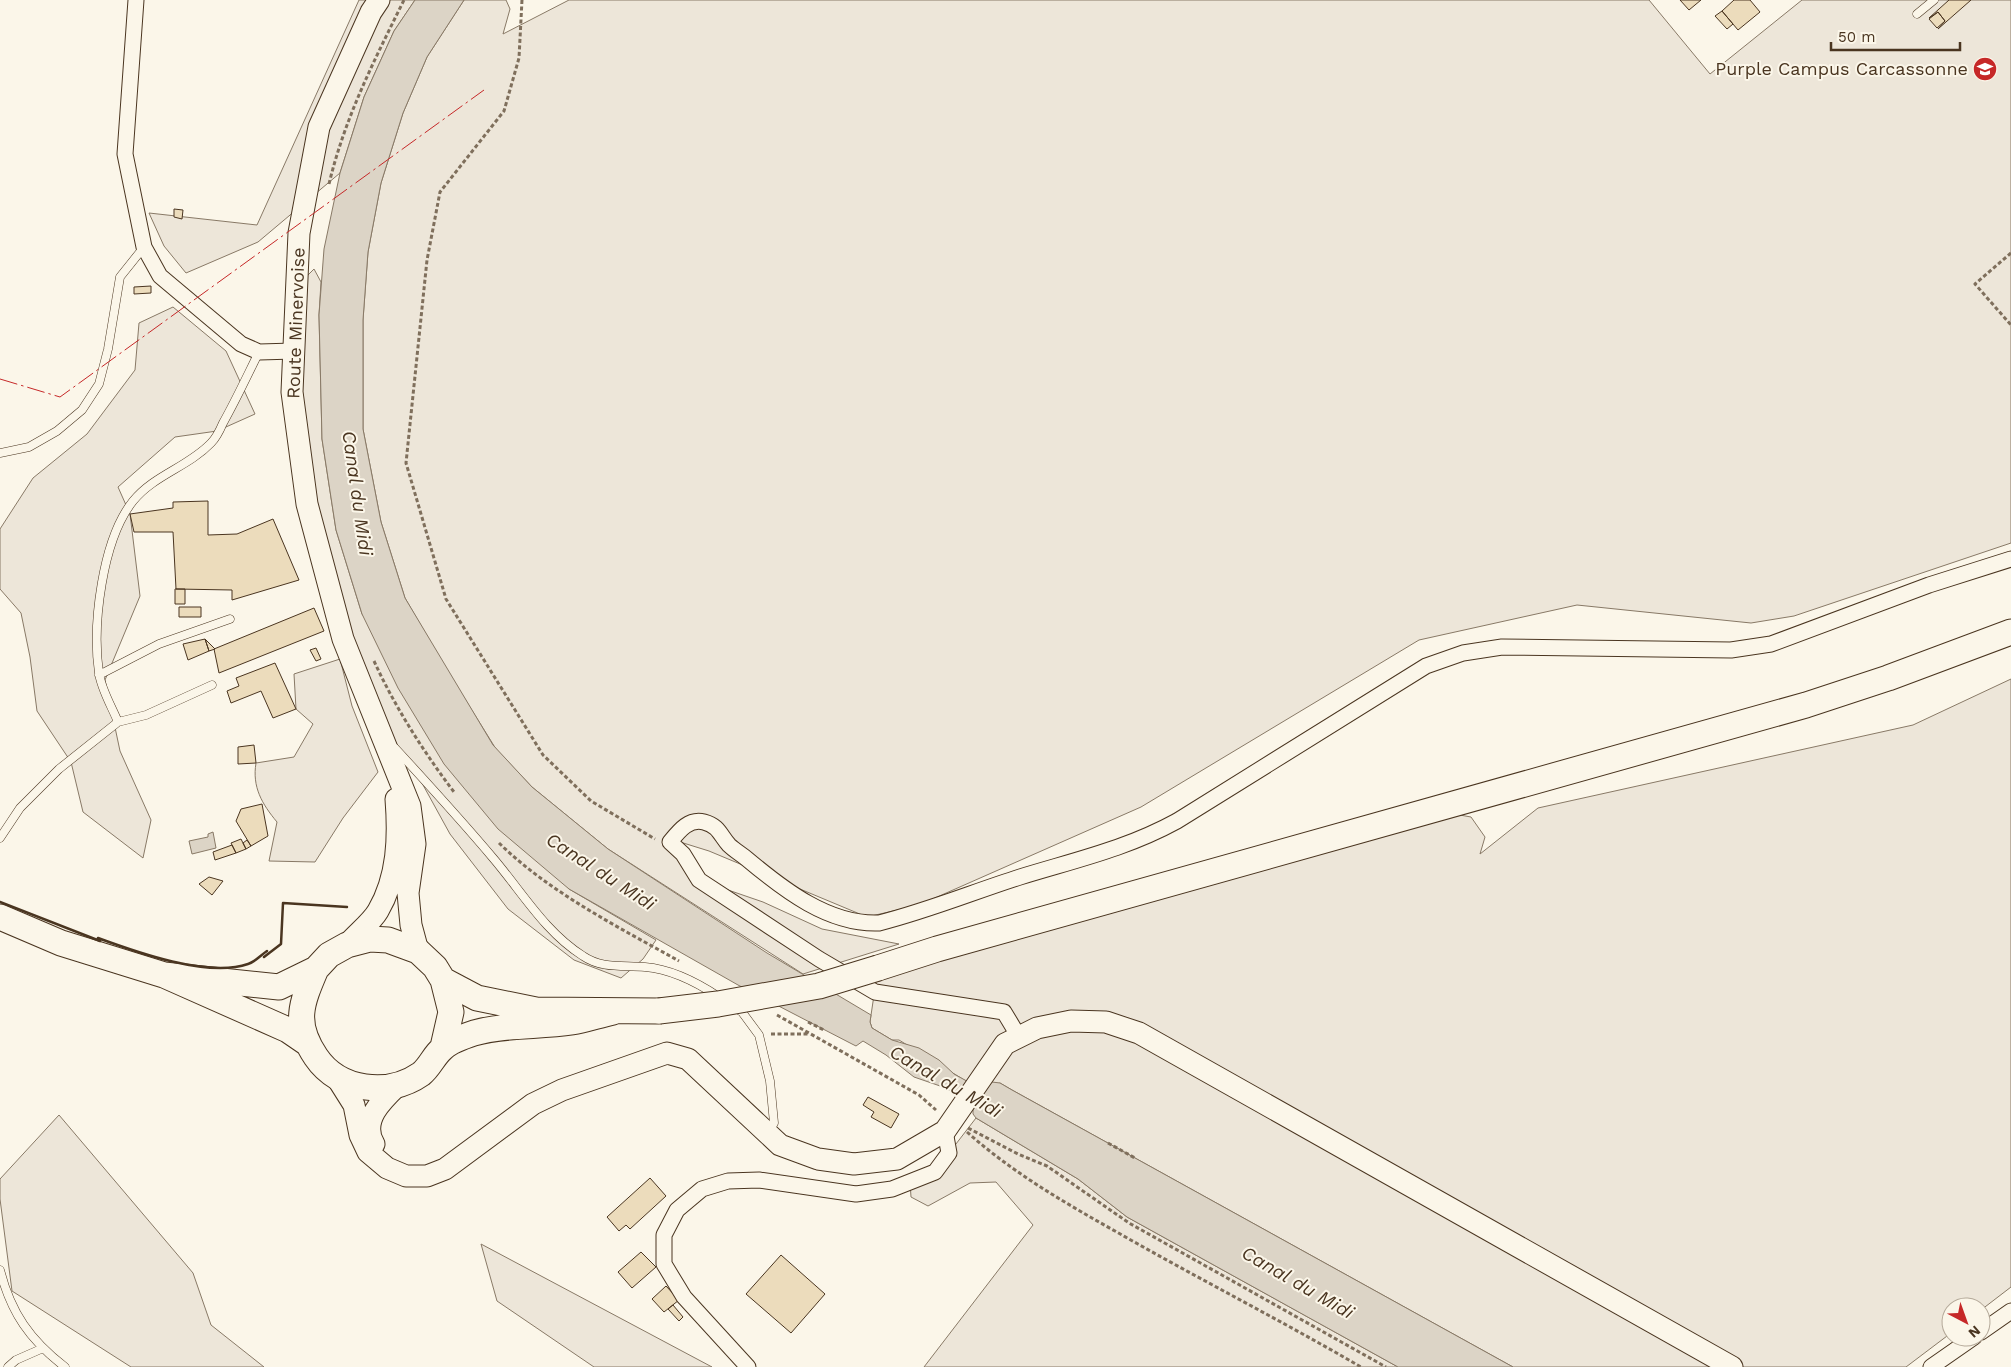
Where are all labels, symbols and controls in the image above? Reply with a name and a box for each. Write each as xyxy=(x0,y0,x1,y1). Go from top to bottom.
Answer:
scale bar xyxy=(1831,20,1960,52)
text: 50 m xyxy=(1838,28,1875,46)
school or university icon: Purple Campus Carcassonne xyxy=(1972,56,1998,82)
place label: Purple Campus Carcassonne xyxy=(1715,58,1968,79)
street label: Route Minervoise xyxy=(282,247,309,399)
water label: Canal du Midi xyxy=(337,429,378,558)
water label: Canal du Midi xyxy=(542,828,661,916)
water label: Canal du Midi xyxy=(886,1040,1007,1123)
water label: Canal du Midi xyxy=(1238,1241,1359,1324)
north arrow xyxy=(1941,1297,1991,1347)
text: N xyxy=(1965,1322,1984,1341)

